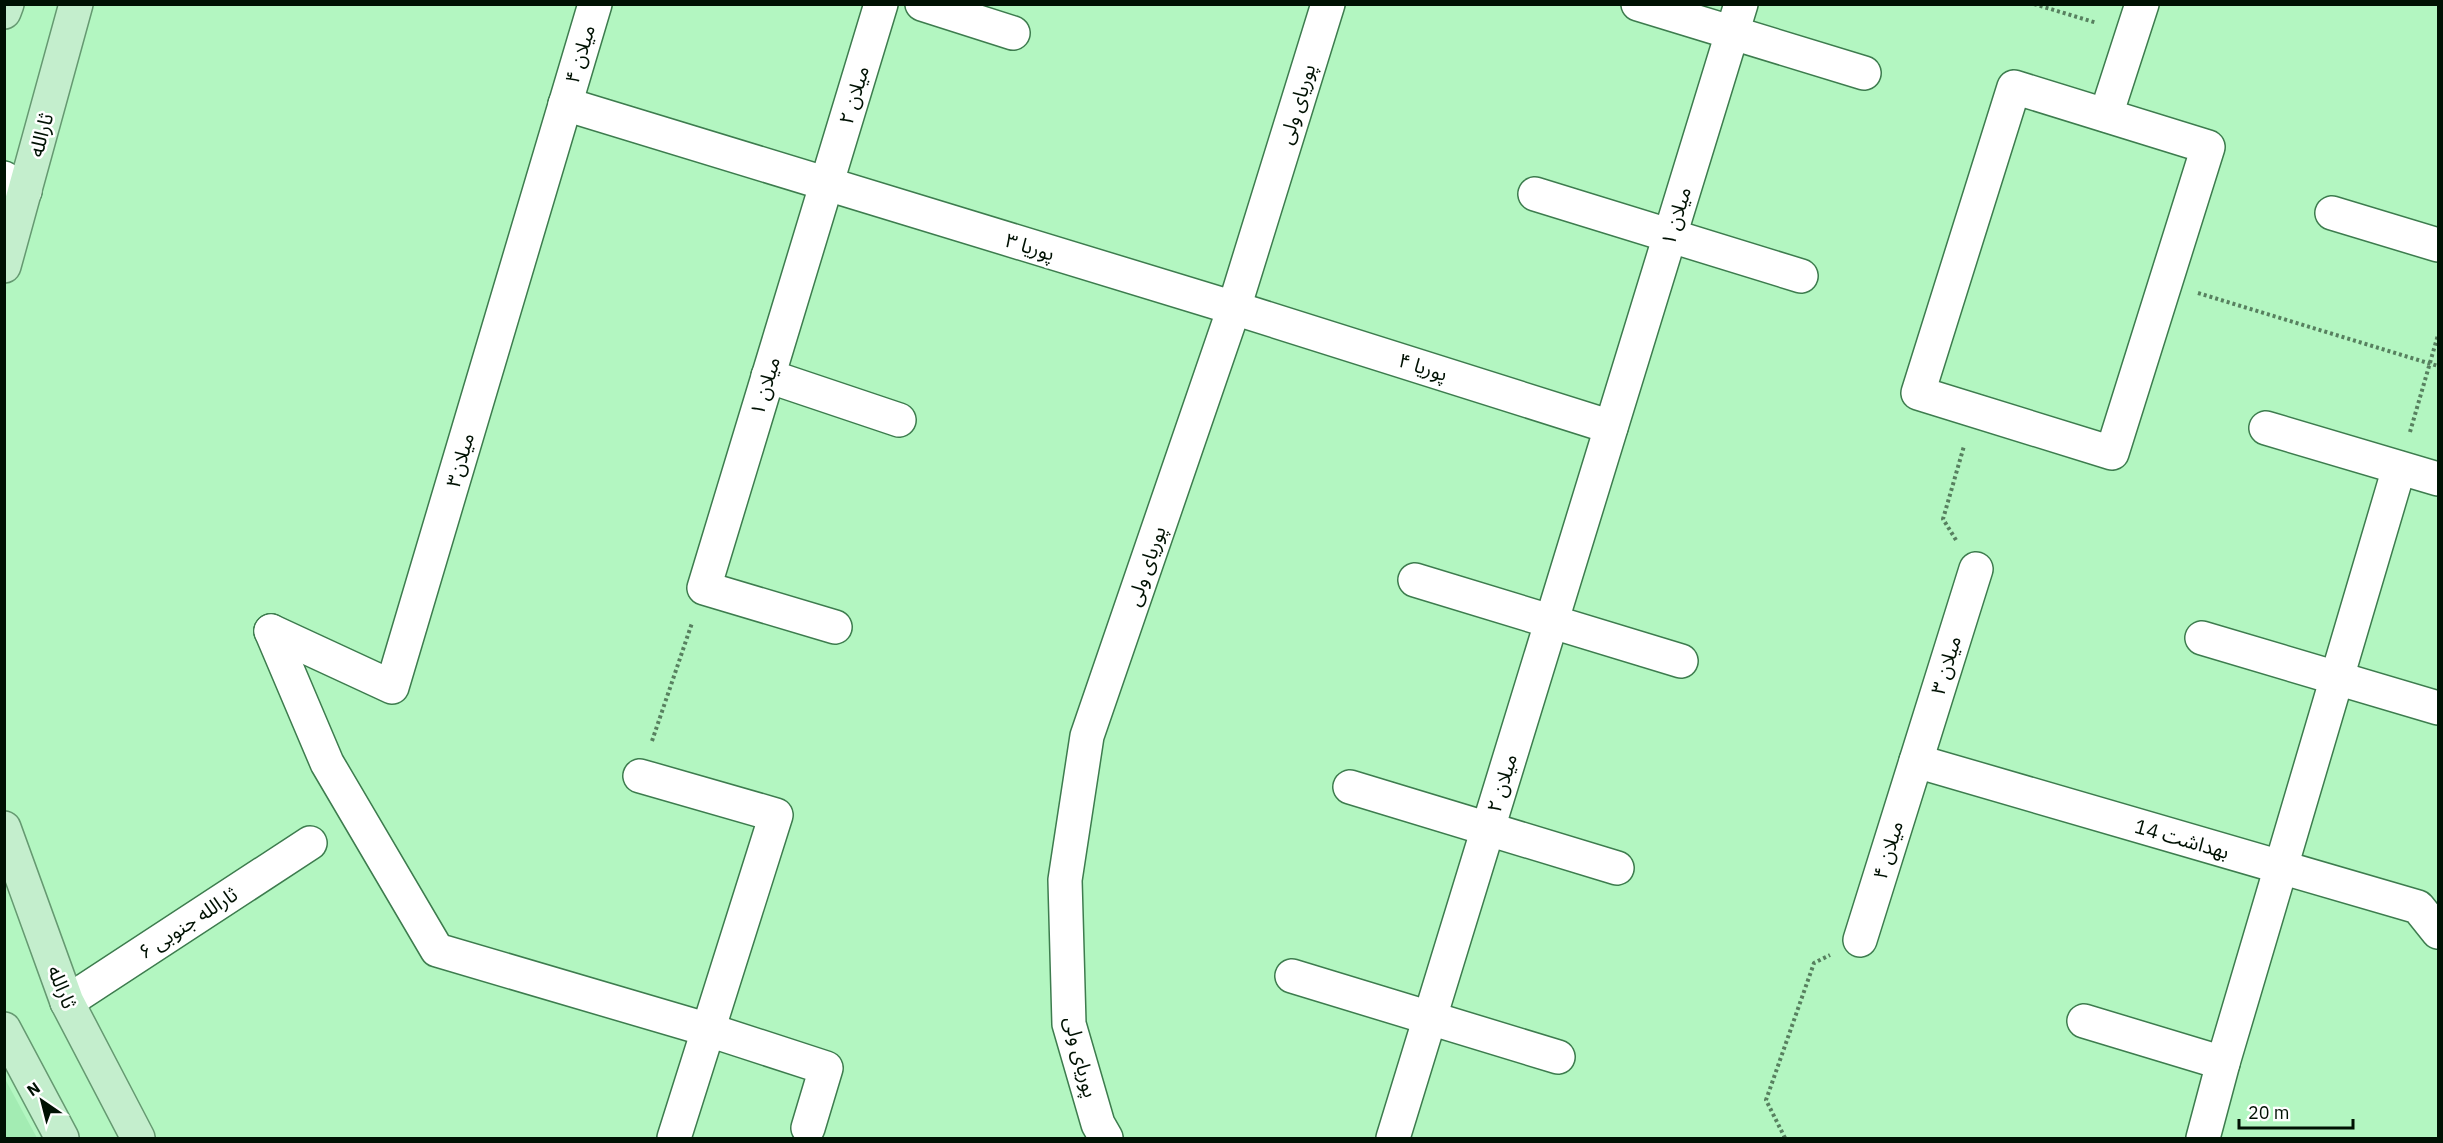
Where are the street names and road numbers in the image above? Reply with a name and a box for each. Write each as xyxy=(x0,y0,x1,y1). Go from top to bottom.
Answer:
street label: میلان ۴ xyxy=(558,21,601,86)
street label: پوریای ولی xyxy=(1272,60,1322,147)
street label: میلان ۲ xyxy=(832,62,875,127)
street label: ثارالله xyxy=(22,110,59,160)
street label: میلان ۱ xyxy=(1654,183,1697,248)
street label: پوریا ۳ xyxy=(1002,226,1058,267)
street label: پوریا ۴ xyxy=(1395,346,1451,387)
street label: میلان ۱ xyxy=(743,353,786,418)
street label: میلان۳ xyxy=(439,430,480,490)
street label: پوریای ولی xyxy=(1119,522,1172,609)
street label: میلان ۳ xyxy=(1924,632,1967,697)
street label: میلان ۲ xyxy=(1480,750,1523,815)
street label: بهداشت 14 xyxy=(2132,812,2233,865)
street label: میلان ۴ xyxy=(1866,817,1909,882)
street label: ثارالله جنوبی ۶ xyxy=(133,880,243,965)
street label: ثارالله xyxy=(42,961,83,1013)
street label: پوریای ولی xyxy=(1058,1013,1105,1100)

